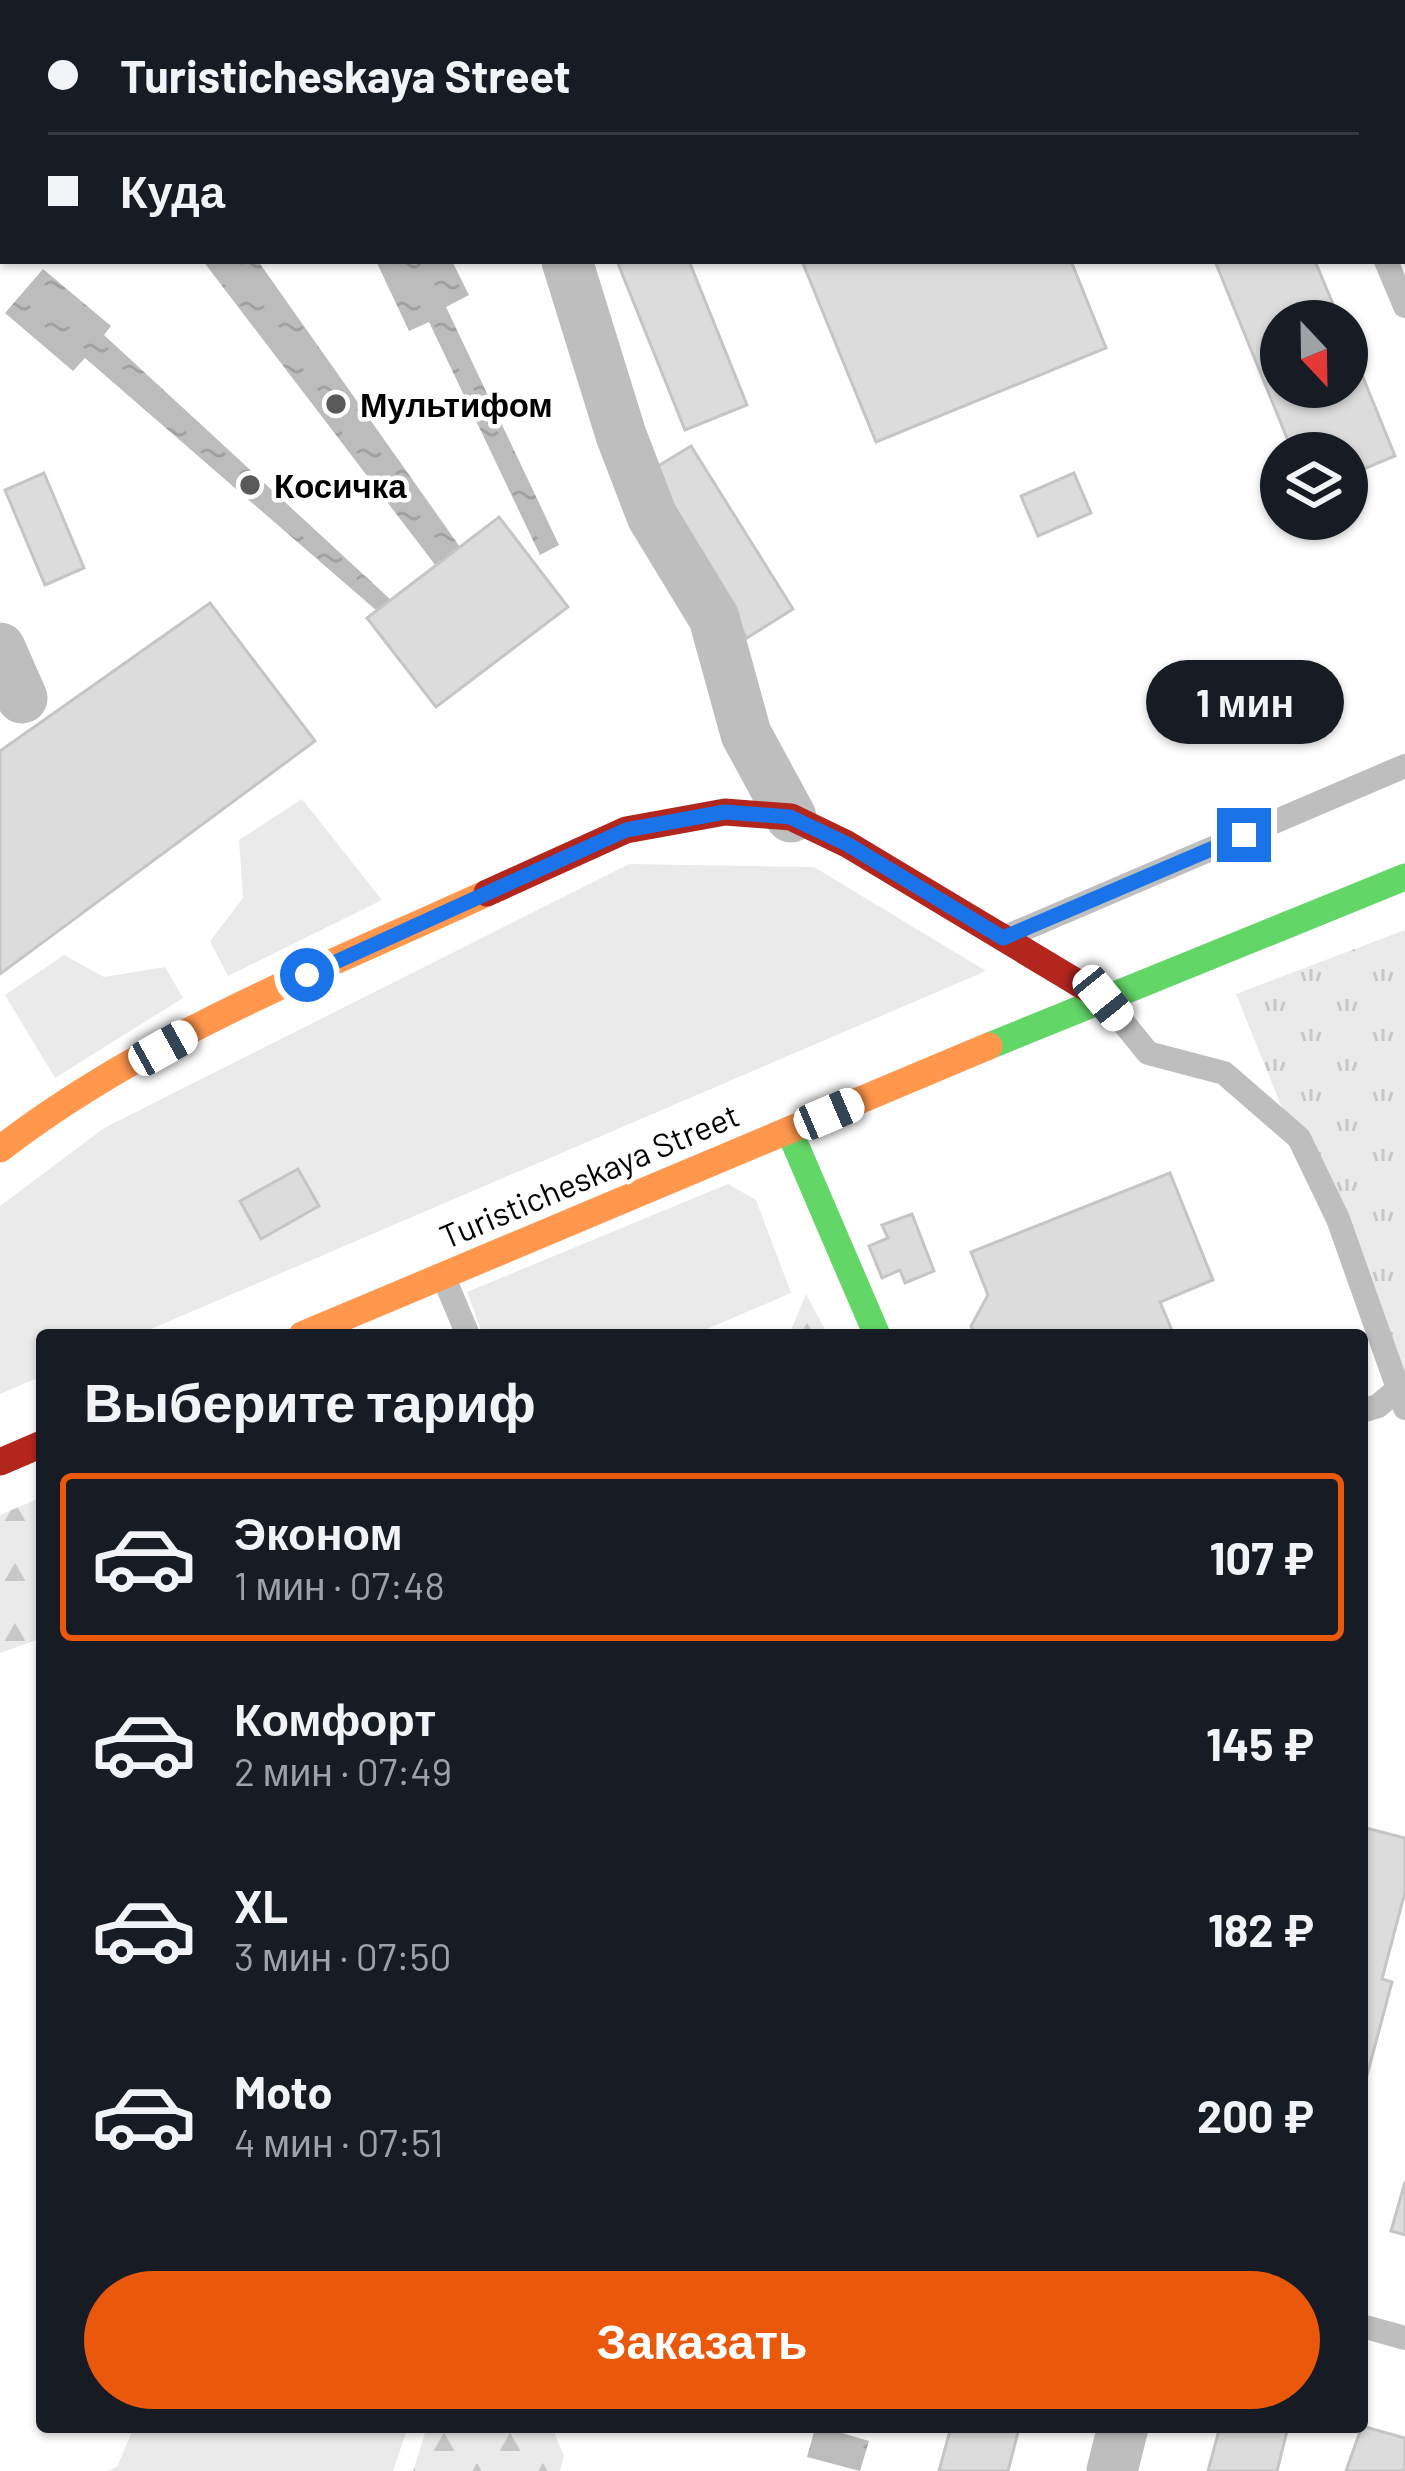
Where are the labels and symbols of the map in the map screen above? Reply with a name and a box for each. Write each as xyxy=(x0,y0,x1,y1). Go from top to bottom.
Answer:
north arrow xyxy=(1260,300,1368,408)
place label: Мультифом xyxy=(360,384,553,424)
marker: Мультифом xyxy=(323,391,349,417)
place label: Косичка xyxy=(274,465,407,505)
marker: Косичка xyxy=(237,472,263,498)
callout: 1 мин xyxy=(1145,661,1343,745)
route end xyxy=(1217,808,1271,862)
route start xyxy=(280,948,334,1002)
car xyxy=(1066,959,1140,1037)
car xyxy=(123,1015,203,1081)
car xyxy=(789,1083,869,1145)
street label: Turisticheskaya Street xyxy=(433,1094,745,1256)

